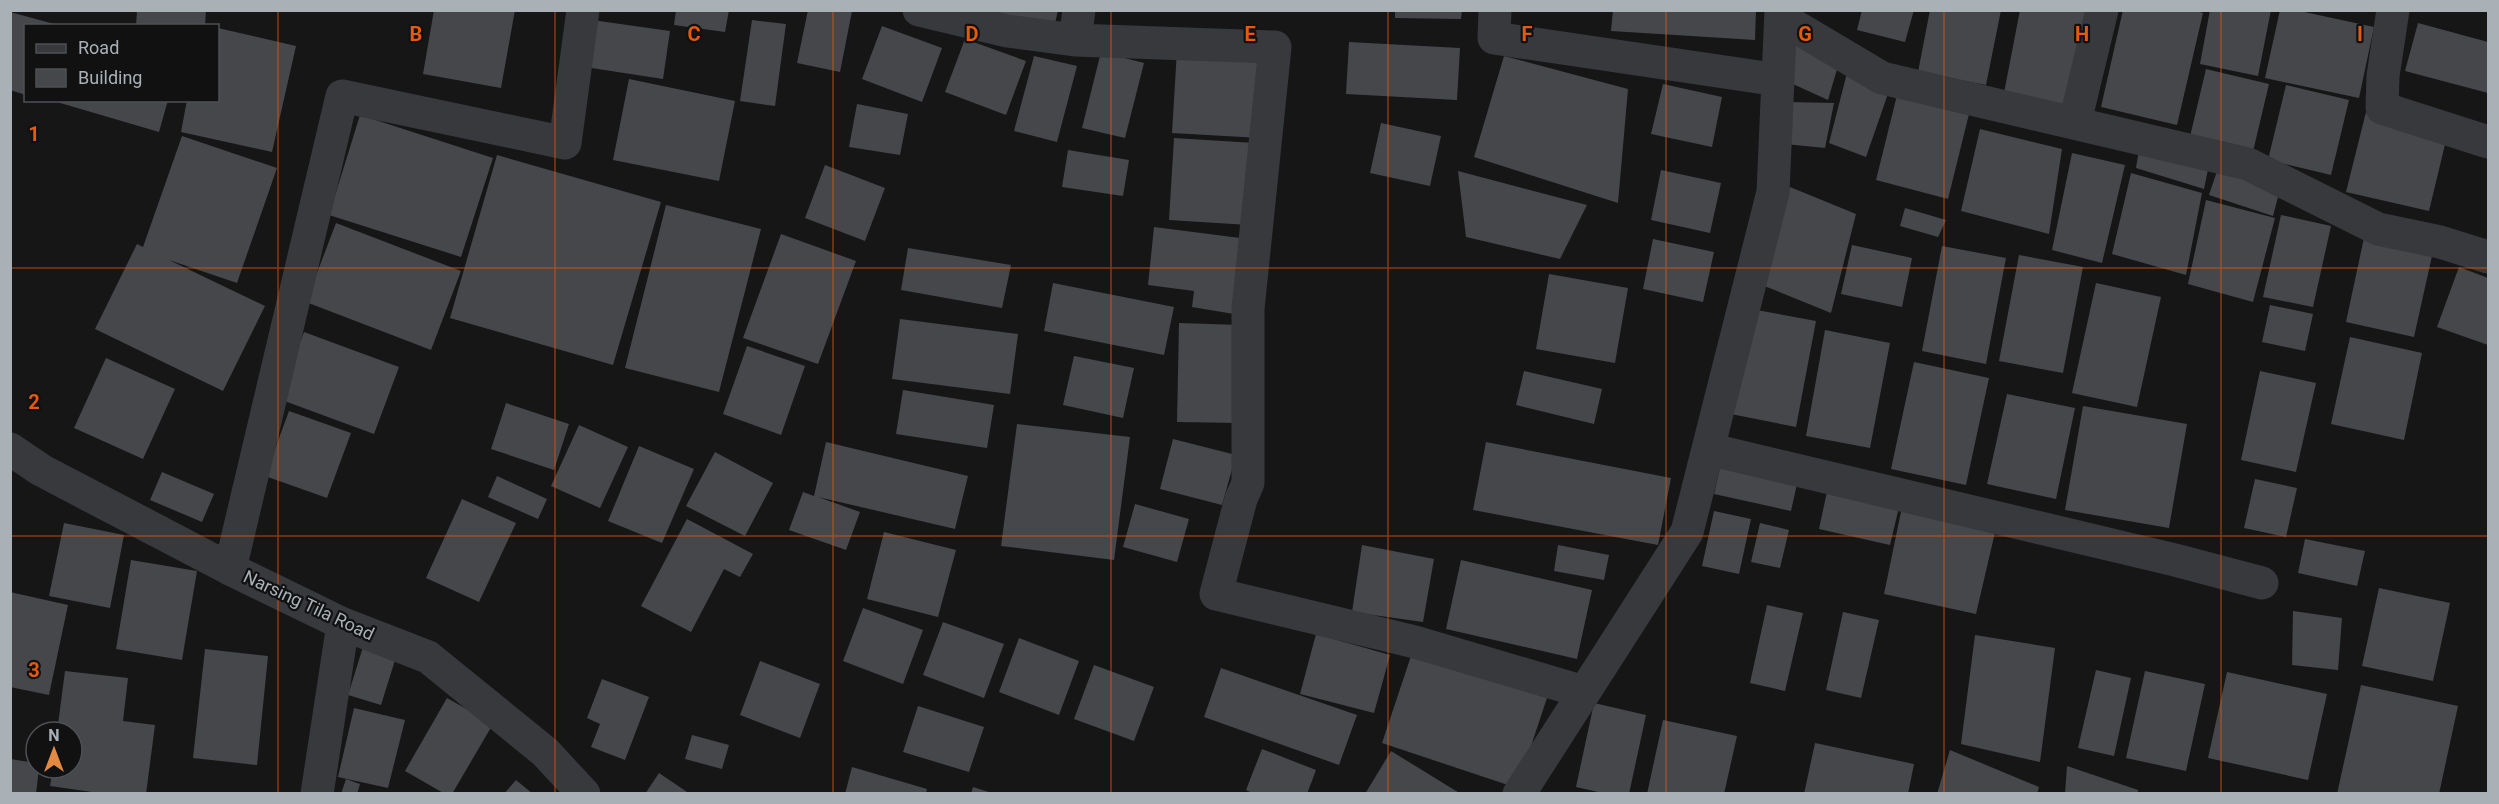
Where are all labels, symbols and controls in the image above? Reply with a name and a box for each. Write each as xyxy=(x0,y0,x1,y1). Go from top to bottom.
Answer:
text: B xyxy=(410,22,422,46)
text: C xyxy=(687,22,701,46)
text: D xyxy=(966,22,979,46)
text: E xyxy=(1244,22,1256,46)
text: F xyxy=(1522,22,1533,46)
text: G xyxy=(1798,22,1812,46)
text: H xyxy=(2075,22,2089,46)
text: I xyxy=(2357,22,2363,46)
legend xyxy=(24,24,219,102)
text: Road xyxy=(78,37,119,58)
text: Building xyxy=(78,67,142,88)
text: 1 xyxy=(28,122,40,146)
text: 2 xyxy=(28,390,40,414)
street label: Narsing Tila Road xyxy=(240,566,378,644)
text: 3 xyxy=(28,658,40,682)
north arrow xyxy=(24,720,84,780)
text: N xyxy=(48,726,60,745)

